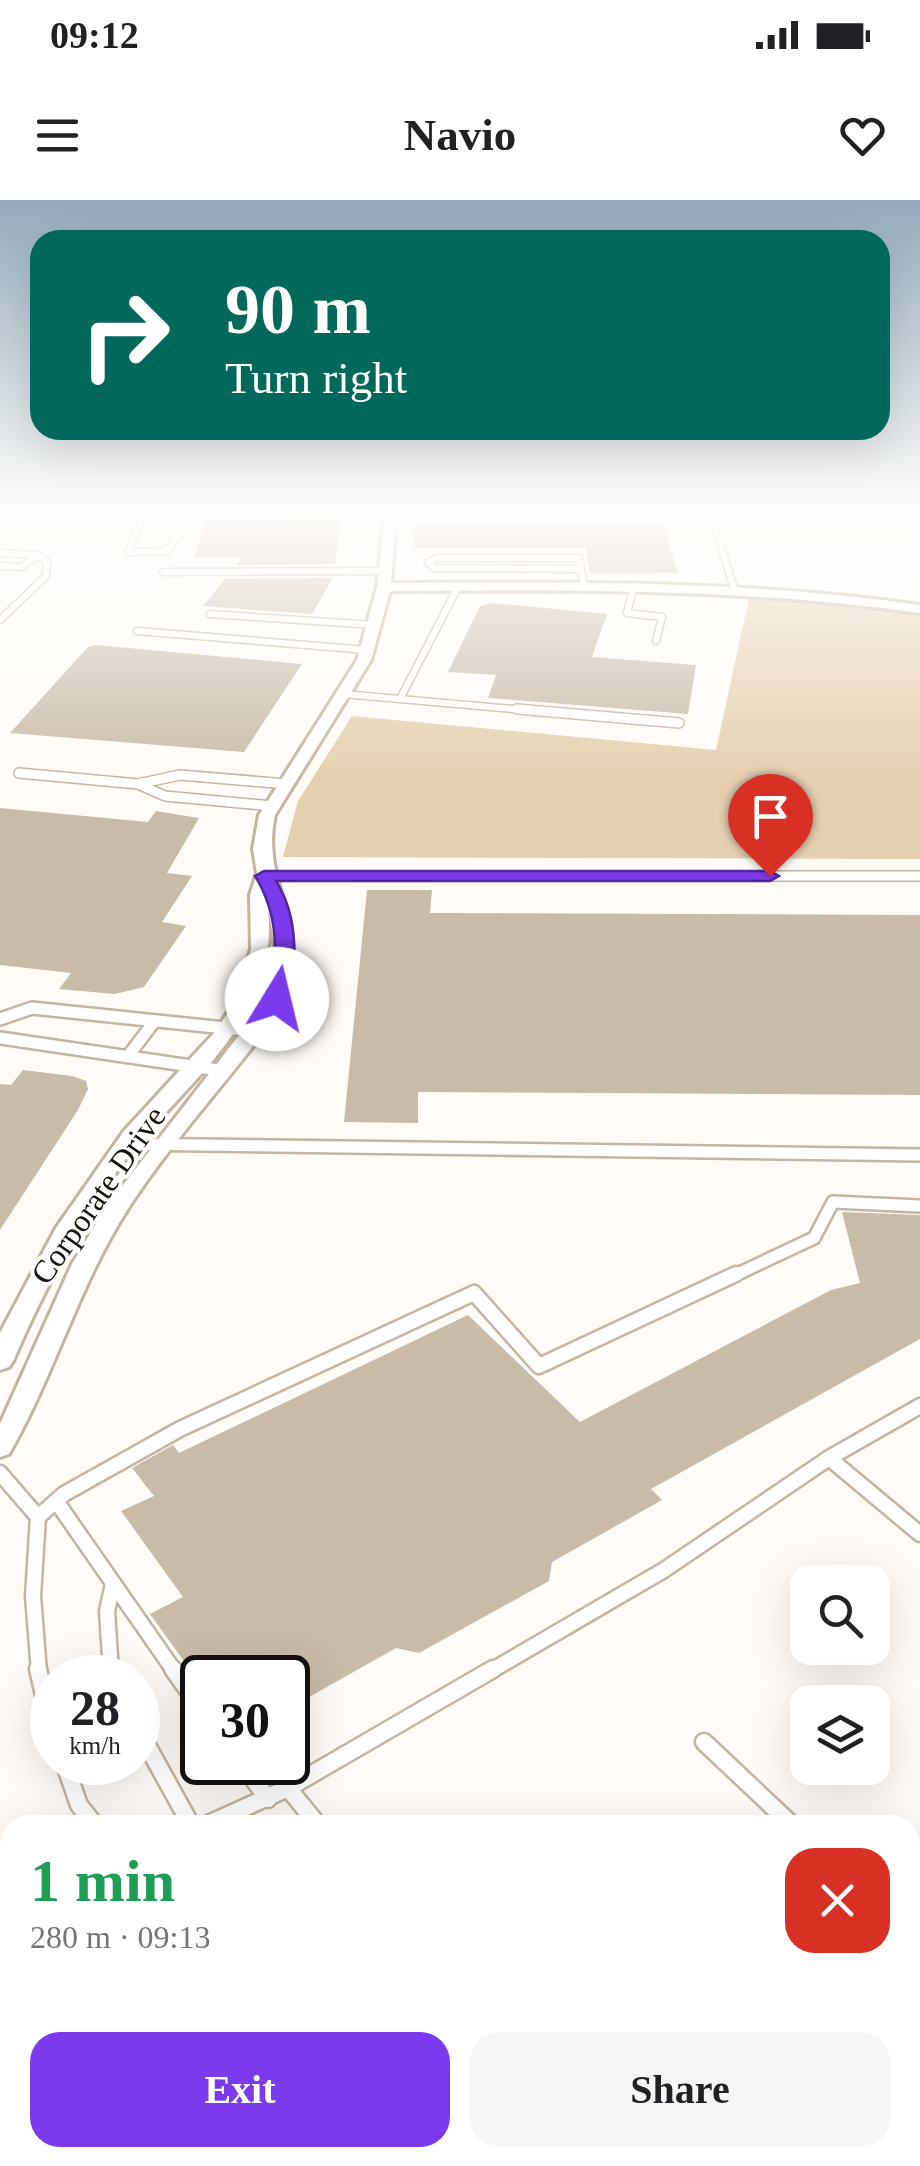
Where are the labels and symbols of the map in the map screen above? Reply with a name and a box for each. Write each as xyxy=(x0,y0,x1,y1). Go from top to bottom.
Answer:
pin xyxy=(728,774,813,877)
position arrow xyxy=(225,947,329,1051)
street label: Corporate Drive xyxy=(23,1099,173,1291)
speed limit sign: 30 xyxy=(180,1655,310,1785)

